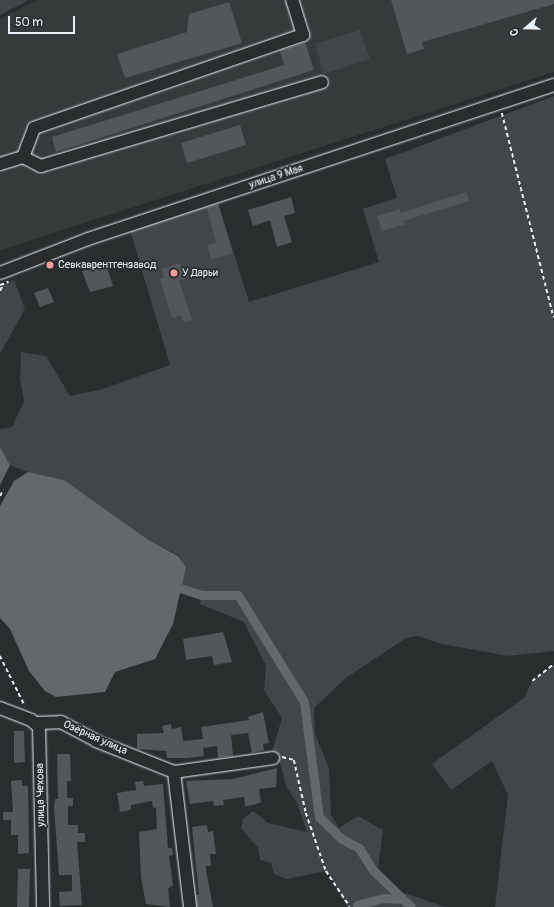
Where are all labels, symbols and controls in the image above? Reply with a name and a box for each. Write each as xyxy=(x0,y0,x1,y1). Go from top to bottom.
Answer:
scale bar xyxy=(10,8,77,34)
north arrow xyxy=(506,8,546,48)
text: 50 m xyxy=(15,15,43,30)
text: С xyxy=(507,27,522,38)
street label: улица 9 Мая xyxy=(247,162,305,192)
place label: Севкаврентгензавод xyxy=(58,258,156,272)
marker: Севкаврентгензавод xyxy=(45,260,55,270)
place label: У Дарьи xyxy=(182,266,218,280)
marker: У Дарьи xyxy=(169,268,179,278)
street label: Озёрная улица xyxy=(61,718,129,758)
street label: улица Чехова xyxy=(34,763,48,827)

